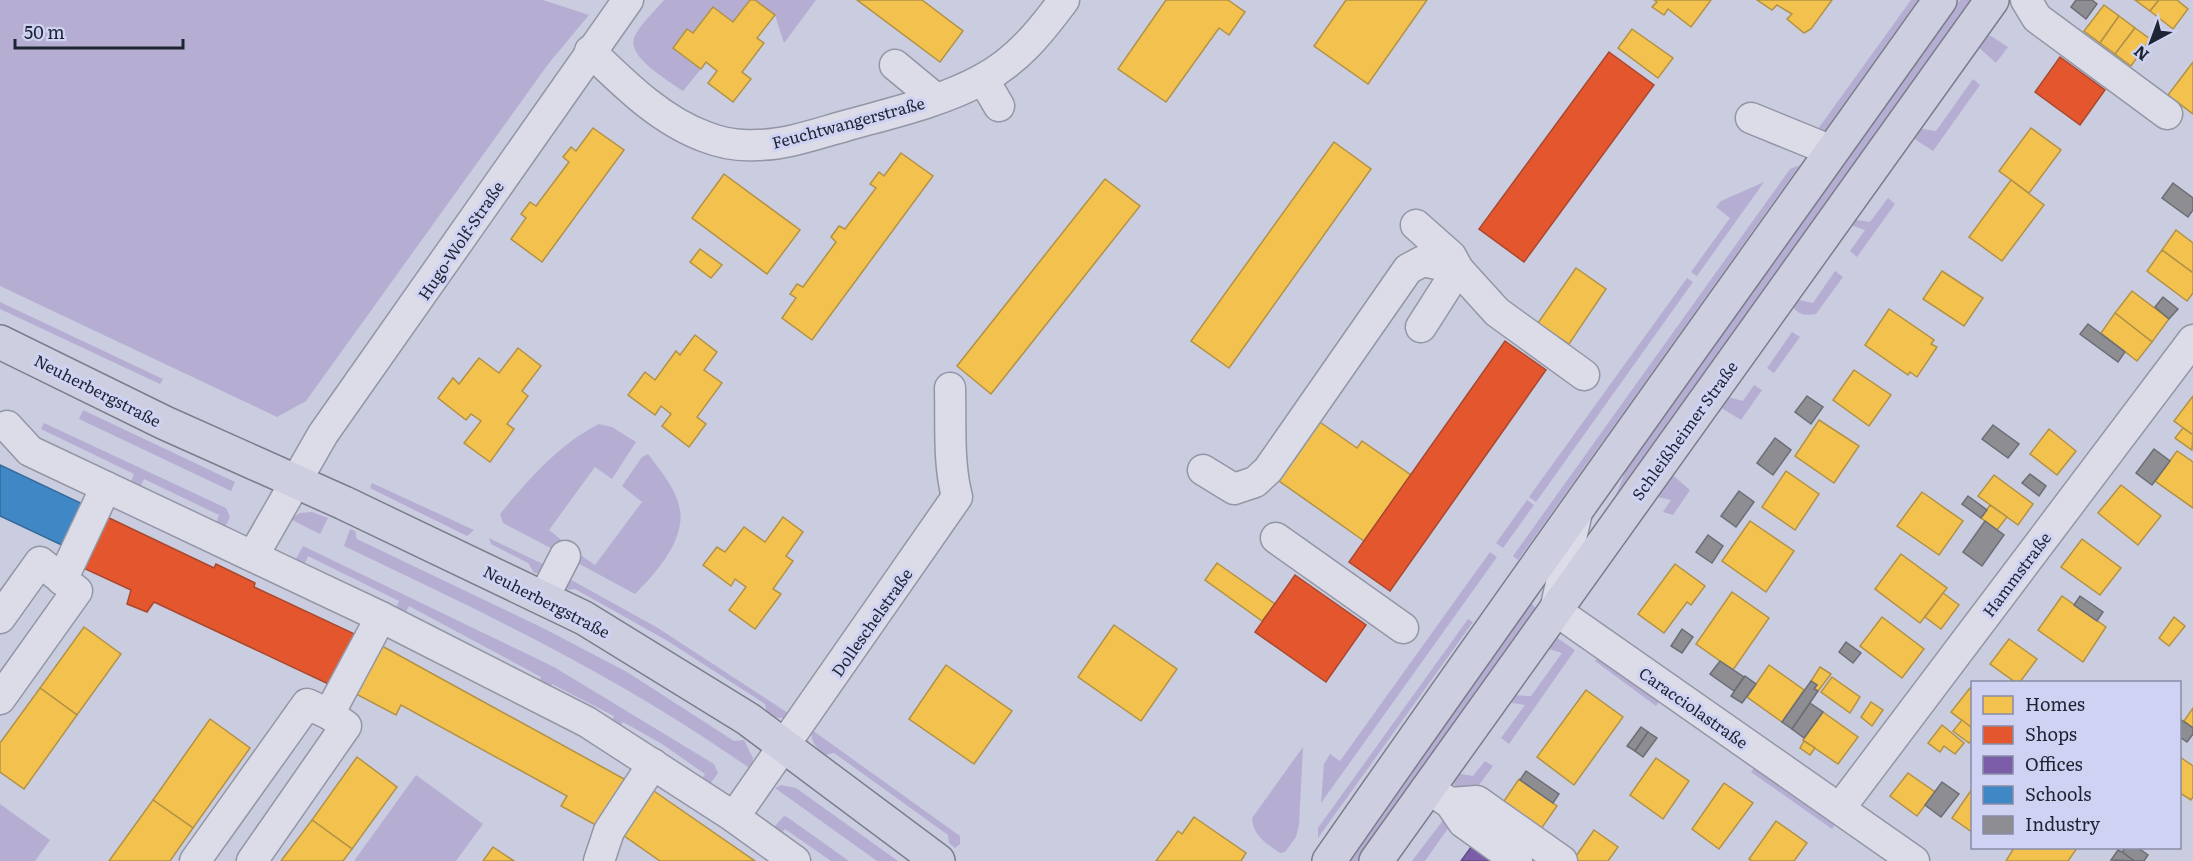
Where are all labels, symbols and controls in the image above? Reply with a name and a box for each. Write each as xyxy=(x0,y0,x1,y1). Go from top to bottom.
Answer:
scale bar xyxy=(15,12,183,50)
north arrow xyxy=(2121,12,2181,72)
text: 50 m xyxy=(24,18,65,45)
text: N xyxy=(2128,41,2153,68)
street label: Feuchtwangerstraße xyxy=(769,90,927,154)
street label: Hugo-Wolf-Straße xyxy=(411,176,509,304)
street label: Neuherbergstraße xyxy=(30,348,166,432)
street label: Schleißheimer Straße xyxy=(1625,355,1743,505)
street label: Hammstraße xyxy=(1976,526,2056,622)
street label: Neuherbergstraße xyxy=(479,559,615,643)
street label: Dolleschelstraße xyxy=(825,563,917,681)
street label: Caracciolastraße xyxy=(1635,660,1753,754)
legend xyxy=(1971,681,2181,849)
text: Homes xyxy=(2025,690,2085,717)
text: Shops xyxy=(2025,720,2077,747)
text: Offices xyxy=(2025,750,2083,777)
text: Schools xyxy=(2025,780,2091,807)
text: Industry xyxy=(2025,810,2101,837)

